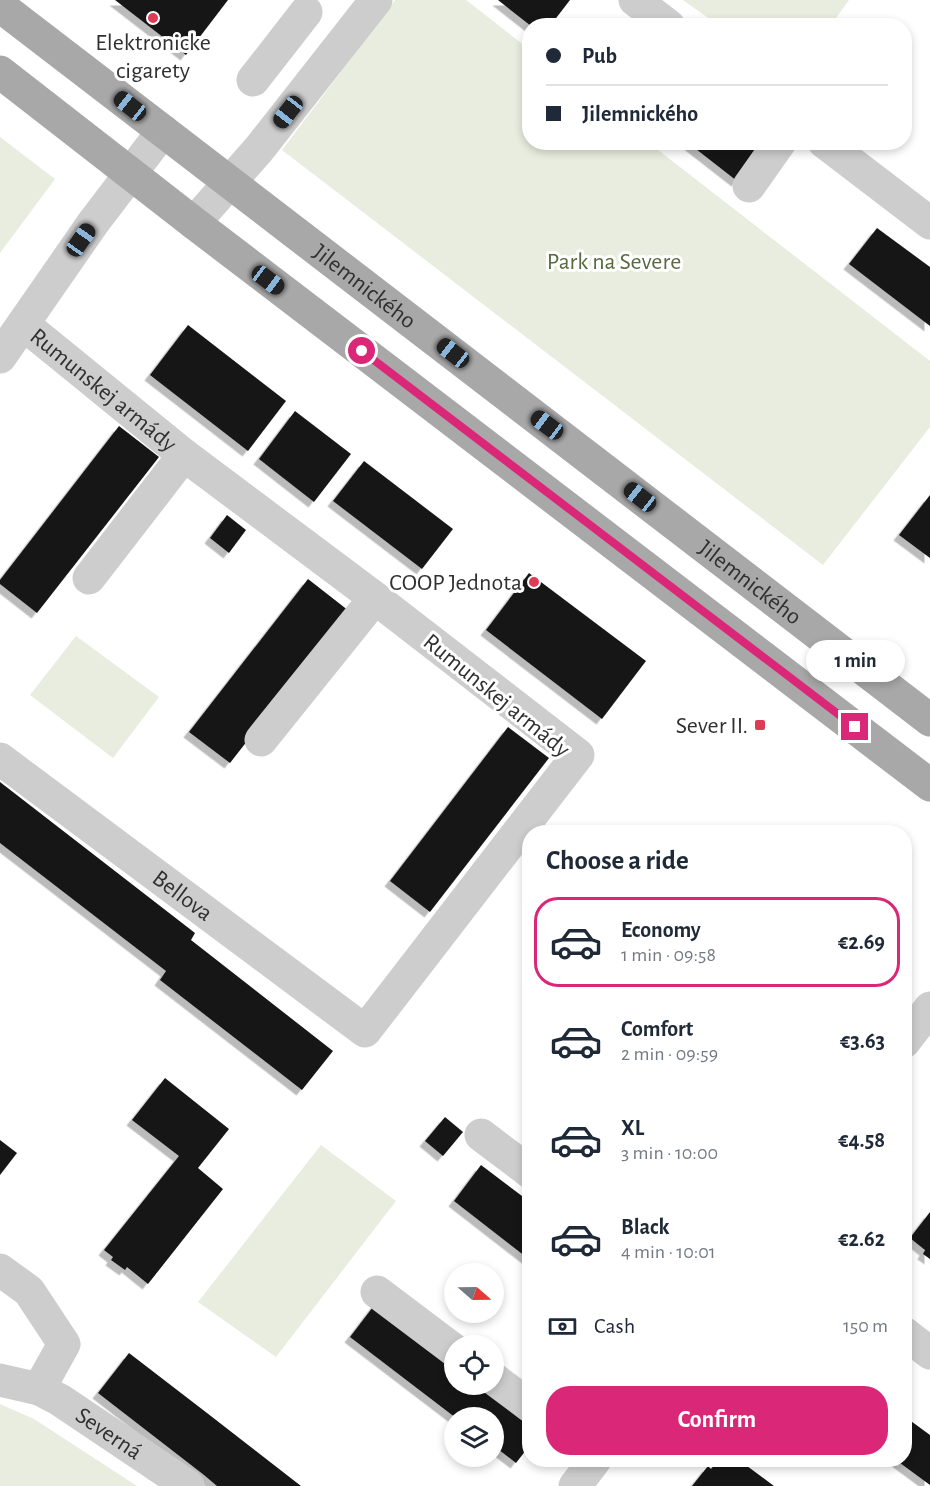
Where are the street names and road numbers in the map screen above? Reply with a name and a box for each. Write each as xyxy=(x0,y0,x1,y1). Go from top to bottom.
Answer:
street label: Jilemnického xyxy=(308,240,420,334)
street label: Rumunskej armády xyxy=(25,324,181,457)
street label: Jilemnického xyxy=(694,536,806,630)
street label: Rumunskej armády xyxy=(419,630,574,762)
street label: Bellova xyxy=(148,866,217,926)
street label: Severná xyxy=(71,1403,146,1465)

